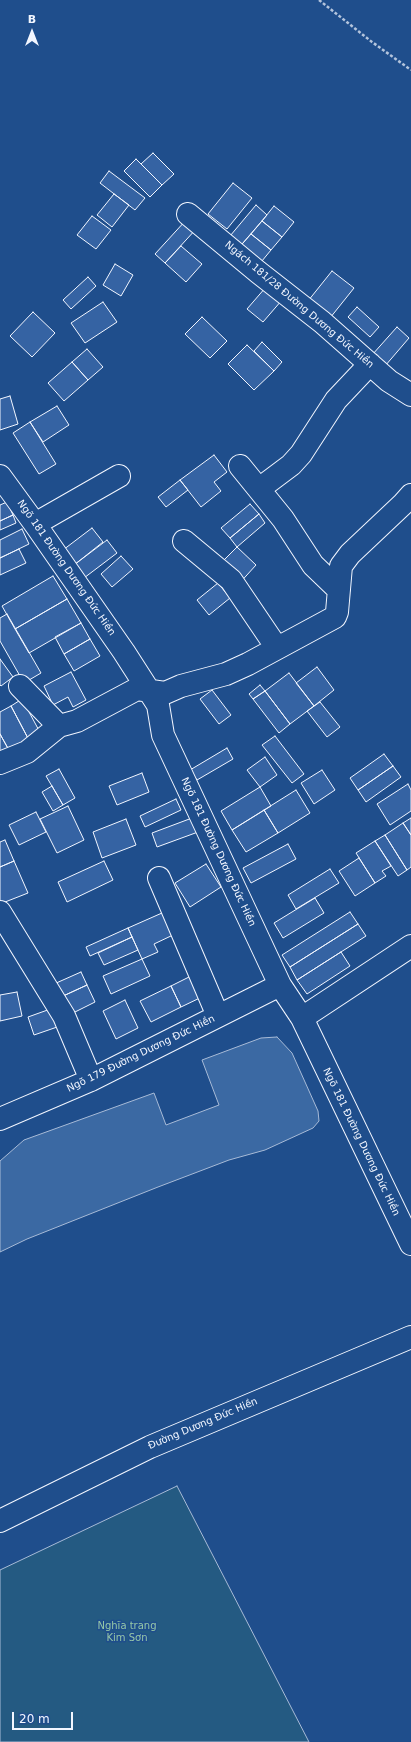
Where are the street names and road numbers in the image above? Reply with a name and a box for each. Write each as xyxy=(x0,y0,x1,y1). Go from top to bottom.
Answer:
street label: Ngách 181/28 Đường Dương Đức Hiền xyxy=(222,239,376,371)
street label: Ngõ 181 Đường Dương Đức Hiền xyxy=(14,498,118,638)
street label: Ngõ 181 Đường Dương Đức Hiền xyxy=(178,776,258,928)
street label: Ngõ 179 Đường Dương Đức Hiền xyxy=(65,1013,217,1095)
street label: Ngõ 181 Đường Dương Đức Hiền xyxy=(320,1066,402,1218)
street label: Đường Dương Đức Hiền xyxy=(147,1395,259,1453)

